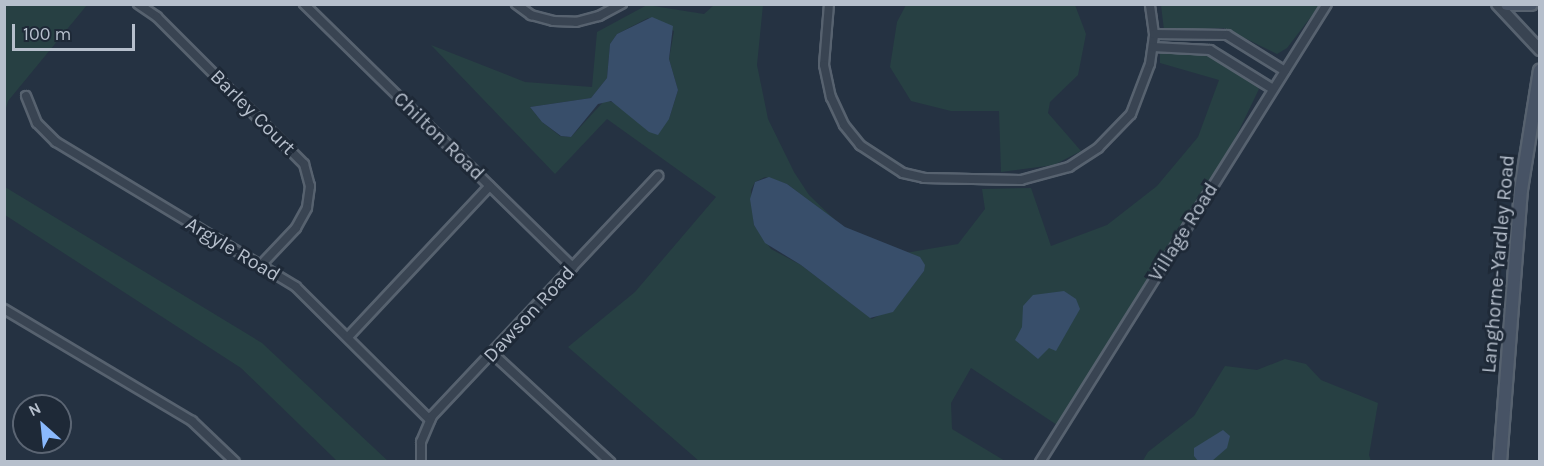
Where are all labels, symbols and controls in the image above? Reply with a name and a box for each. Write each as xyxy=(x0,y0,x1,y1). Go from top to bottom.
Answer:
scale bar xyxy=(15,12,138,50)
text: 100 m xyxy=(23,23,71,45)
street label: Barley Court xyxy=(205,64,301,160)
street label: Chilton Road xyxy=(389,87,489,185)
street label: Langhorne-Yardley Road xyxy=(1476,154,1520,374)
street label: Village Road xyxy=(1143,178,1223,286)
street label: Argyle Road xyxy=(181,211,285,287)
street label: Dawson Road xyxy=(478,261,580,367)
north arrow xyxy=(12,394,72,454)
text: N xyxy=(25,398,44,420)

